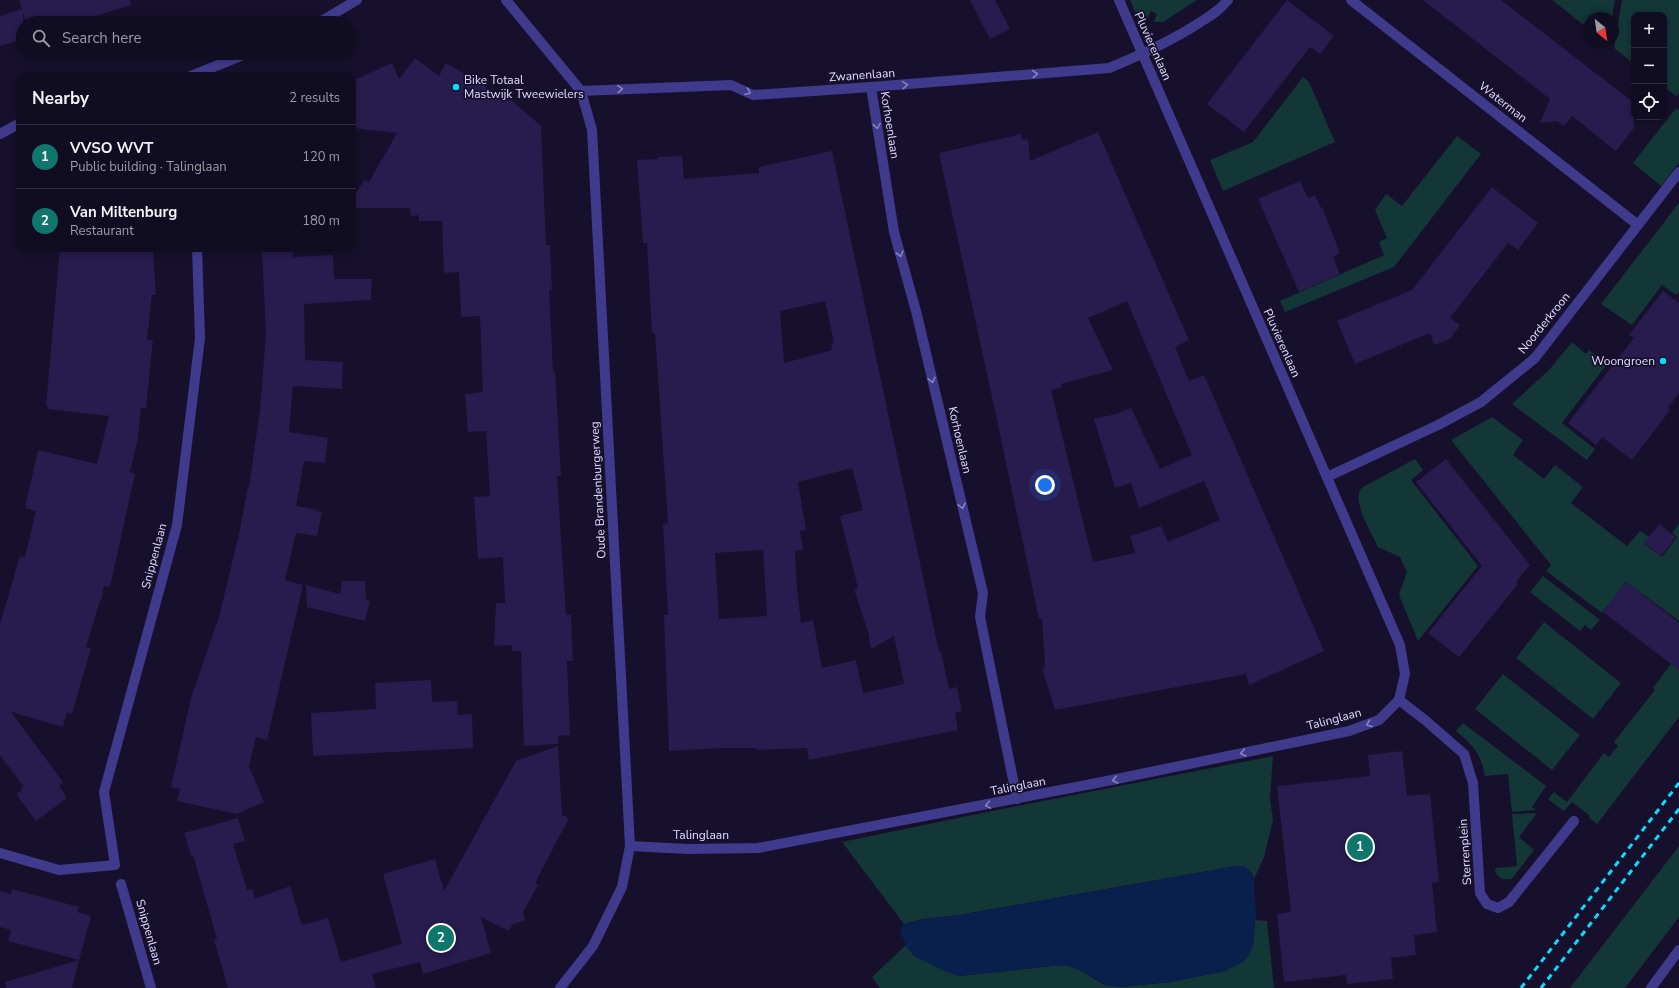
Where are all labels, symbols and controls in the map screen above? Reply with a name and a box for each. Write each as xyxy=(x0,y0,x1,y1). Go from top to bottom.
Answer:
street label: Pluvierenlaan xyxy=(1131,9,1175,83)
north arrow xyxy=(1583,12,1619,48)
map controls xyxy=(1631,12,1667,120)
button: + xyxy=(1631,12,1667,48)
search box xyxy=(16,16,356,60)
icon: search xyxy=(30,27,52,49)
text: Search here xyxy=(62,28,142,48)
button: − xyxy=(1631,48,1667,84)
street label: Zwanenlaan xyxy=(828,65,896,85)
one-way arrow xyxy=(1032,69,1038,78)
place label: Bike Totaal Mastwijk Tweewielers xyxy=(464,72,584,102)
street label: Waterman xyxy=(1476,78,1530,126)
one-way arrow xyxy=(902,80,908,89)
marker: Bike Totaal Mastwijk Tweewielers xyxy=(451,82,461,92)
button: locate xyxy=(1631,84,1667,120)
one-way arrow xyxy=(617,85,623,93)
text: Nearby xyxy=(32,87,89,110)
one-way arrow xyxy=(745,87,752,96)
text: 2 results xyxy=(289,89,340,107)
street label: Korhoenlaan xyxy=(877,90,903,160)
one-way arrow xyxy=(872,123,881,129)
text: VVSO WVT xyxy=(70,138,153,158)
text: 1 xyxy=(41,148,49,166)
text: 120 m xyxy=(302,148,340,166)
text: Public building · Talinglaan xyxy=(70,158,227,176)
text: Van Miltenburg xyxy=(70,202,177,222)
text: 2 xyxy=(41,212,49,230)
text: 180 m xyxy=(302,212,340,230)
text: Restaurant xyxy=(70,222,134,240)
one-way arrow xyxy=(895,250,904,257)
street label: Noorderkroon xyxy=(1514,289,1574,357)
street label: Pluvierenlaan xyxy=(1260,306,1304,380)
place label: Woongroen xyxy=(1591,353,1655,369)
marker: Woongroen xyxy=(1658,356,1668,366)
one-way arrow xyxy=(928,376,936,383)
street label: Korhoenlaan xyxy=(945,405,975,475)
street label: Oude Brandenburgerweg xyxy=(586,421,610,559)
your location xyxy=(1035,475,1055,495)
one-way arrow xyxy=(958,503,966,509)
street label: Snippenlaan xyxy=(138,521,170,591)
street label: Talinglaan xyxy=(1305,704,1363,734)
one-way arrow xyxy=(1365,719,1372,727)
one-way arrow xyxy=(1239,749,1246,757)
street label: Talinglaan xyxy=(989,773,1047,799)
one-way arrow xyxy=(1112,775,1118,783)
one-way arrow xyxy=(985,800,991,808)
street label: Sterrenplein xyxy=(1455,818,1475,886)
street label: Talinglaan xyxy=(673,827,729,843)
pin: 1 xyxy=(1347,832,1373,862)
street label: Snippenlaan xyxy=(132,897,166,967)
pin: 2 xyxy=(428,923,454,953)

